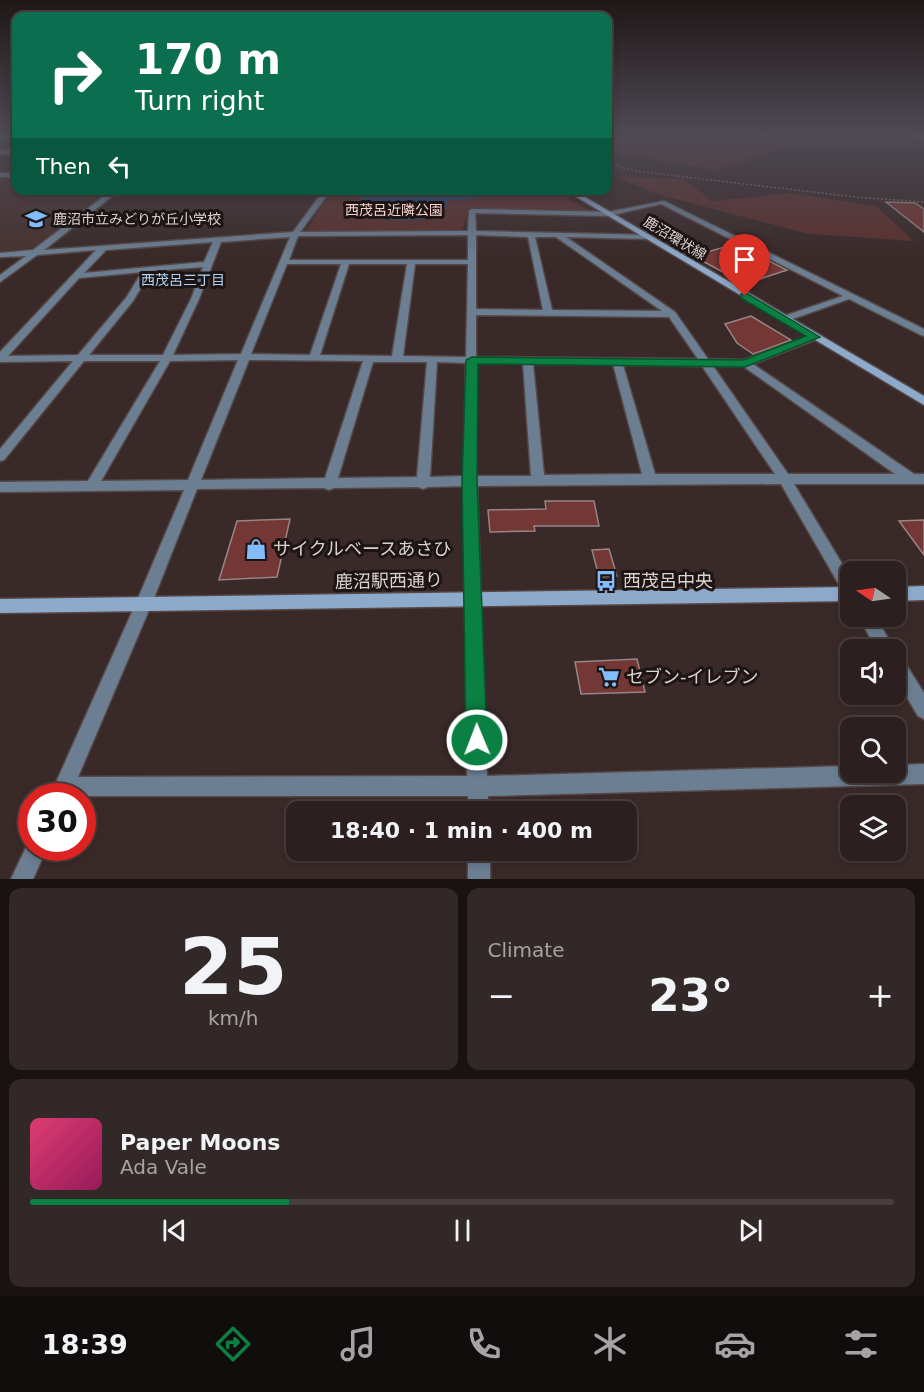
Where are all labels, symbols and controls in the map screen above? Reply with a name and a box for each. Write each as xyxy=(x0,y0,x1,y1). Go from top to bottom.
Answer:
text: 170 m xyxy=(135,35,281,84)
icon: right xyxy=(36,36,114,114)
text: Turn right xyxy=(135,85,264,116)
icon: left xyxy=(103,150,136,183)
text: Then xyxy=(36,154,91,179)
park label: 西茂呂近隣公園 xyxy=(345,202,443,218)
school or university icon: 鹿沼市立みどりが丘小学校 xyxy=(24,207,48,231)
place label: 鹿沼市立みどりが丘小学校 xyxy=(53,211,221,227)
street label: 鹿沼環状線 xyxy=(641,213,709,263)
pin xyxy=(719,234,770,296)
icon: arrive xyxy=(728,243,761,276)
district label: 西茂呂三丁目 xyxy=(141,272,225,288)
shop icon: サイクルベースあさひ xyxy=(244,537,268,561)
place label: サイクルベースあさひ xyxy=(273,538,451,559)
north arrow xyxy=(840,561,906,627)
map controls xyxy=(840,561,906,861)
street label: 鹿沼駅西通り xyxy=(335,569,443,592)
bus stop icon: 西茂呂中央 xyxy=(594,569,618,593)
place label: 西茂呂中央 xyxy=(623,570,713,591)
button: sound xyxy=(840,639,906,705)
supermarket icon: セブン-イレブン xyxy=(597,665,621,689)
place label: セブン-イレブン xyxy=(626,666,759,687)
position arrow xyxy=(445,708,509,772)
button: search xyxy=(840,717,906,783)
speed limit sign: 30 xyxy=(18,783,96,861)
button: layers xyxy=(840,795,906,861)
text: 18:40 · 1 min · 400 m xyxy=(330,818,593,843)
text: 25 xyxy=(179,922,288,1012)
text: Climate xyxy=(488,938,564,962)
text: 23° xyxy=(648,969,733,1022)
text: − xyxy=(488,976,515,1015)
text: + xyxy=(866,976,894,1015)
text: km/h xyxy=(208,1006,258,1030)
text: Paper Moons xyxy=(120,1130,280,1155)
text: Ada Vale xyxy=(120,1155,207,1179)
icon: previous xyxy=(158,1214,191,1247)
icon: pause xyxy=(446,1214,479,1247)
icon: next xyxy=(734,1214,767,1247)
icon: directions xyxy=(212,1323,254,1365)
icon: music xyxy=(337,1323,379,1365)
icon: phone xyxy=(463,1323,505,1365)
icon: climate xyxy=(589,1323,631,1365)
icon: car xyxy=(714,1323,756,1365)
icon: filters xyxy=(840,1323,882,1365)
text: 18:39 xyxy=(42,1329,128,1360)

